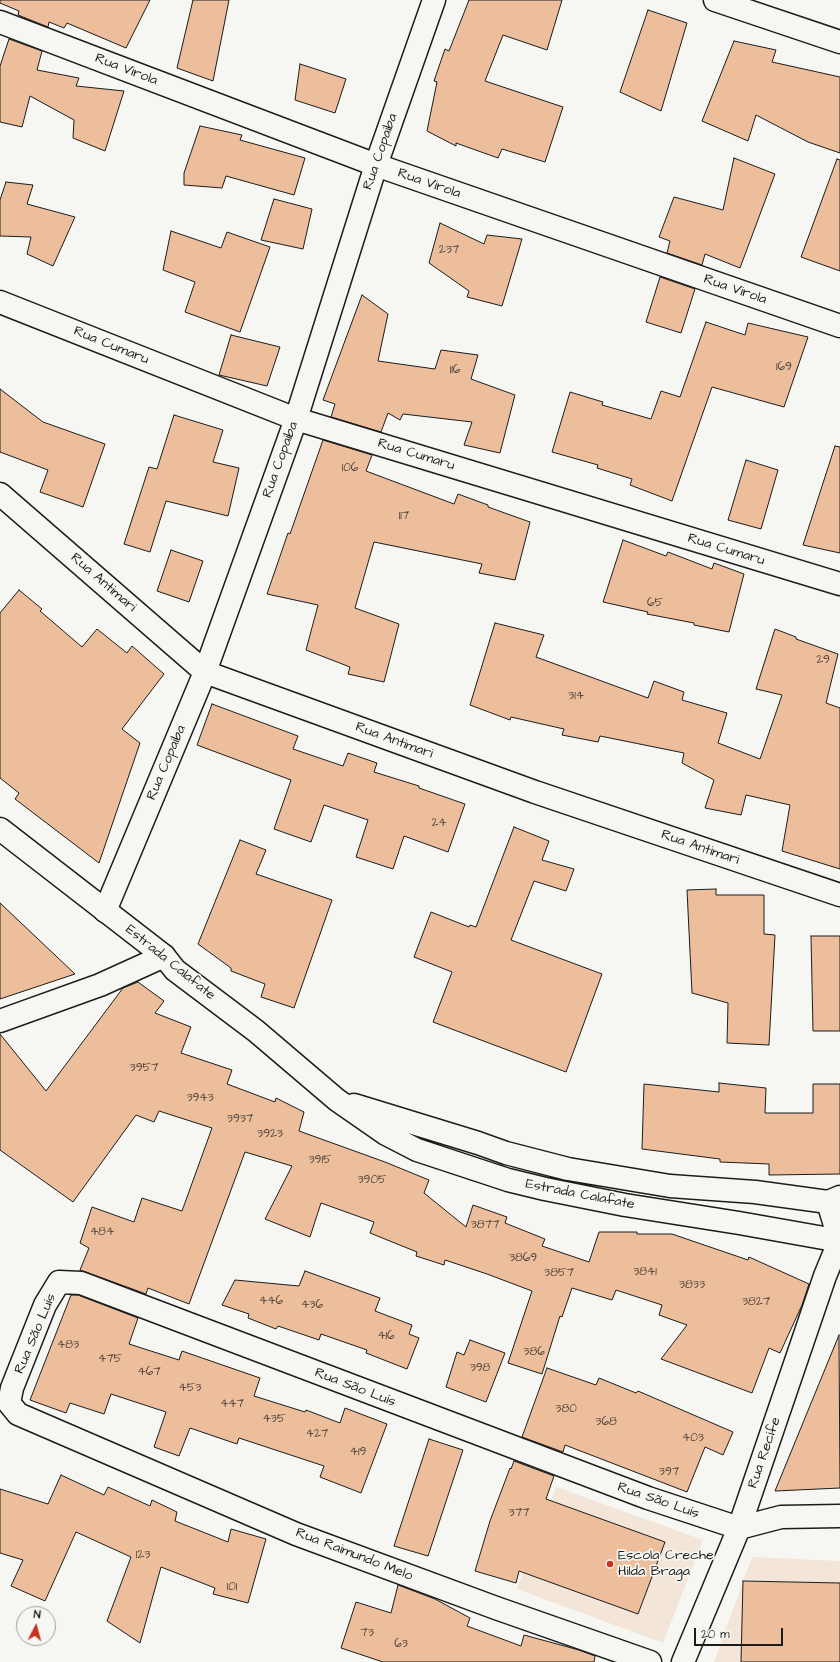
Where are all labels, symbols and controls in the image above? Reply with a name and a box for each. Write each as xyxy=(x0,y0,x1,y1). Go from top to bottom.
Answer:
street label: Rua Virola xyxy=(92,50,160,90)
street label: Rua Copaiba xyxy=(360,112,402,192)
street label: Rua Virola xyxy=(395,165,463,203)
house number: 237 xyxy=(439,243,459,257)
street label: Rua Virola xyxy=(701,271,769,309)
street label: Rua Cumaru xyxy=(71,323,151,369)
house number: 169 xyxy=(776,360,792,374)
house number: 116 xyxy=(450,363,460,377)
street label: Rua Copaiba xyxy=(259,420,303,500)
street label: Rua Cumaru xyxy=(375,435,457,475)
house number: 106 xyxy=(342,461,358,475)
house number: 117 xyxy=(399,509,409,523)
street label: Rua Cumaru xyxy=(685,530,767,570)
street label: Rua Antimari xyxy=(67,550,139,616)
house number: 65 xyxy=(647,596,663,610)
house number: 29 xyxy=(816,653,830,667)
house number: 314 xyxy=(568,689,584,703)
street label: Rua Antimari xyxy=(353,719,435,763)
street label: Rua Copaiba xyxy=(144,723,190,803)
house number: 24 xyxy=(431,816,447,830)
street label: Rua Antimari xyxy=(659,827,741,869)
street label: Estrada Calafate xyxy=(122,922,218,1004)
house number: 3957 xyxy=(130,1061,158,1075)
house number: 3943 xyxy=(186,1091,214,1105)
house number: 3937 xyxy=(227,1112,253,1126)
house number: 3923 xyxy=(257,1127,283,1141)
house number: 3915 xyxy=(309,1153,331,1167)
house number: 3905 xyxy=(357,1173,387,1187)
street label: Estrada Calafate xyxy=(524,1176,636,1214)
house number: 3877 xyxy=(471,1218,499,1232)
house number: 484 xyxy=(90,1225,114,1239)
house number: 3869 xyxy=(509,1251,537,1265)
house number: 3841 xyxy=(633,1265,657,1279)
house number: 3857 xyxy=(544,1266,574,1280)
house number: 3833 xyxy=(679,1278,705,1292)
street label: Rua São Luís xyxy=(12,1291,60,1377)
house number: 446 xyxy=(259,1294,283,1308)
house number: 3827 xyxy=(742,1295,770,1309)
house number: 436 xyxy=(301,1298,323,1312)
house number: 416 xyxy=(377,1329,395,1343)
house number: 483 xyxy=(57,1338,79,1352)
house number: 386 xyxy=(523,1345,545,1359)
house number: 475 xyxy=(98,1352,122,1366)
house number: 398 xyxy=(470,1361,490,1375)
house number: 467 xyxy=(137,1365,161,1379)
street label: Rua São Luís xyxy=(312,1365,398,1411)
house number: 453 xyxy=(179,1381,201,1395)
house number: 447 xyxy=(220,1397,244,1411)
house number: 380 xyxy=(555,1402,577,1416)
house number: 435 xyxy=(263,1412,285,1426)
house number: 368 xyxy=(595,1415,617,1429)
street label: Rua Recife xyxy=(745,1415,785,1491)
house number: 427 xyxy=(306,1427,328,1441)
house number: 403 xyxy=(682,1431,704,1445)
house number: 419 xyxy=(350,1445,366,1459)
house number: 397 xyxy=(659,1465,679,1479)
street label: Rua São Luís xyxy=(615,1479,701,1523)
house number: 377 xyxy=(509,1506,529,1520)
street label: Rua Raimundo Melo xyxy=(293,1525,415,1585)
house number: 123 xyxy=(136,1548,150,1562)
place label: Escola Creche Hilda Braga xyxy=(618,1548,714,1580)
marker: Escola Creche Hilda Braga xyxy=(605,1559,615,1569)
house number: 101 xyxy=(227,1580,237,1594)
north arrow xyxy=(16,1606,56,1646)
text: N xyxy=(33,1607,41,1622)
scale bar xyxy=(696,1620,785,1646)
house number: 73 xyxy=(360,1626,374,1640)
text: 20 m xyxy=(701,1626,730,1643)
house number: 63 xyxy=(394,1637,408,1651)

